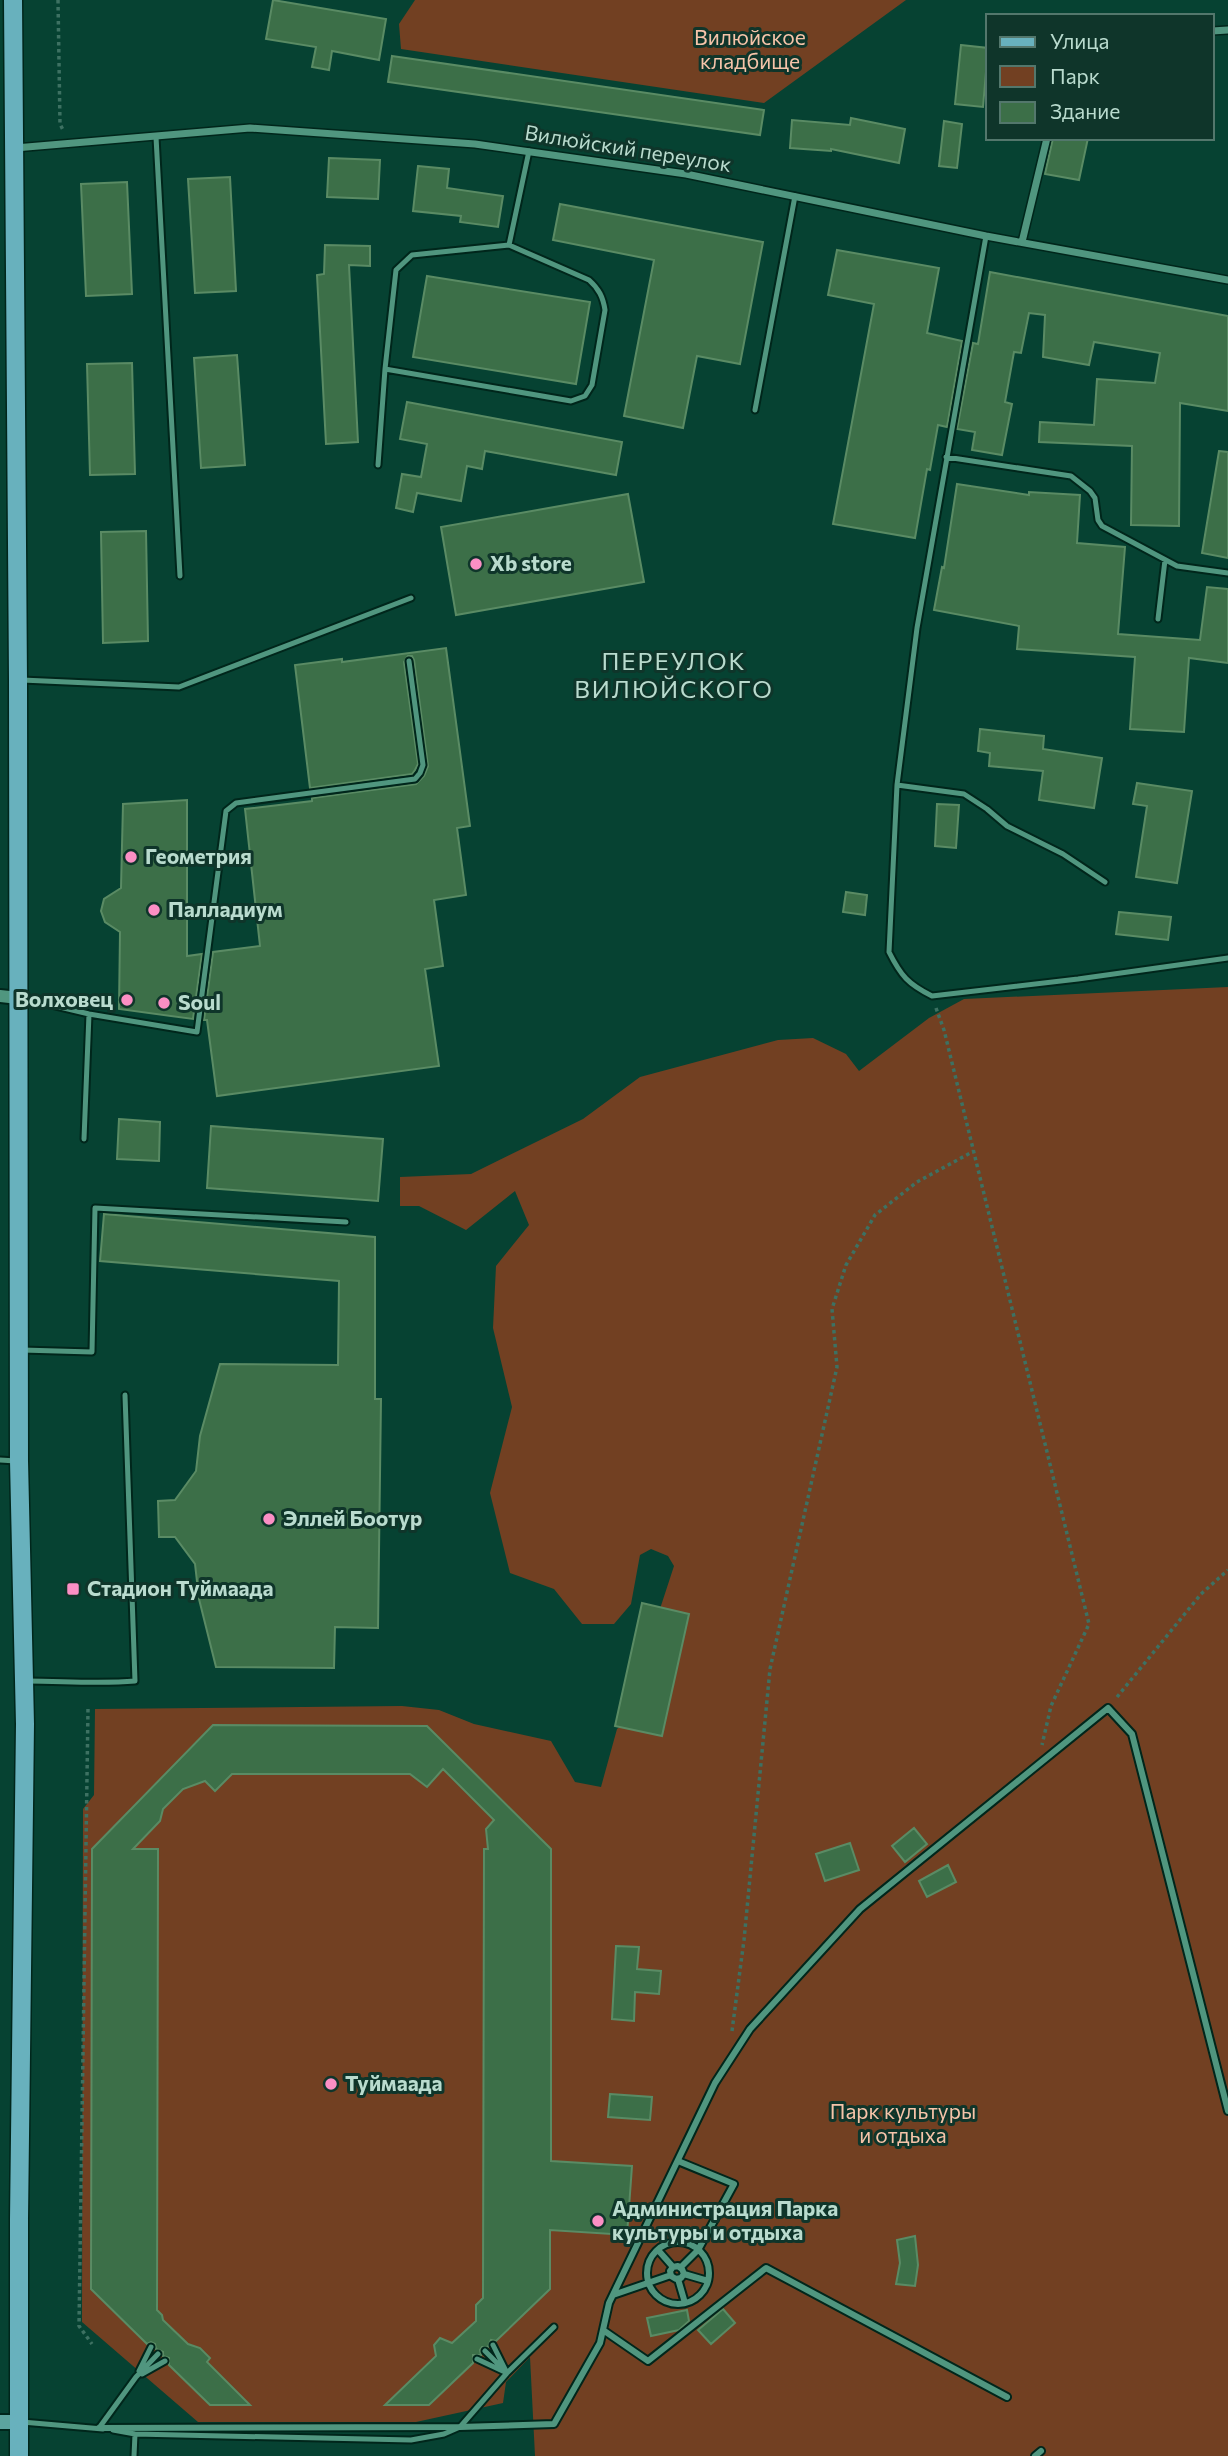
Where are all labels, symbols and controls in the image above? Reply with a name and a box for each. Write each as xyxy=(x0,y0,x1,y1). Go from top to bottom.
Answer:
legend xyxy=(986,14,1214,140)
park label: Вилюйское кладбище xyxy=(694,24,806,73)
text: Улица xyxy=(1050,28,1109,53)
text: Парк xyxy=(1050,63,1100,88)
text: Здание xyxy=(1050,98,1120,123)
street label: Вилюйский переулок xyxy=(523,119,733,176)
place label: Xb store xyxy=(490,550,572,575)
marker: Xb store xyxy=(468,556,484,572)
district label: ПЕРЕУЛОК ВИЛЮЙСКОГО xyxy=(574,646,774,703)
place label: Геометрия xyxy=(145,843,252,868)
marker: Геометрия xyxy=(123,849,139,865)
place label: Палладиум xyxy=(168,896,283,921)
marker: Палладиум xyxy=(146,902,162,918)
place label: Волховец xyxy=(15,986,113,1011)
place label: Soul xyxy=(178,989,221,1014)
marker: Волховец xyxy=(119,992,135,1008)
marker: Soul xyxy=(156,995,172,1011)
place label: Эллей Боотур xyxy=(283,1505,422,1530)
marker: Эллей Боотур xyxy=(261,1511,277,1527)
place label: Стадион Туймаада xyxy=(87,1575,273,1600)
marker: Стадион Туймаада xyxy=(65,1581,81,1597)
place label: Туймаада xyxy=(345,2070,442,2095)
marker: Туймаада xyxy=(323,2076,339,2092)
park label: Парк культуры и отдыха xyxy=(830,2098,976,2147)
place label: Администрация Парка культуры и отдыха xyxy=(612,2195,838,2244)
marker: Администрация Парка культуры и отдыха xyxy=(590,2213,606,2229)

